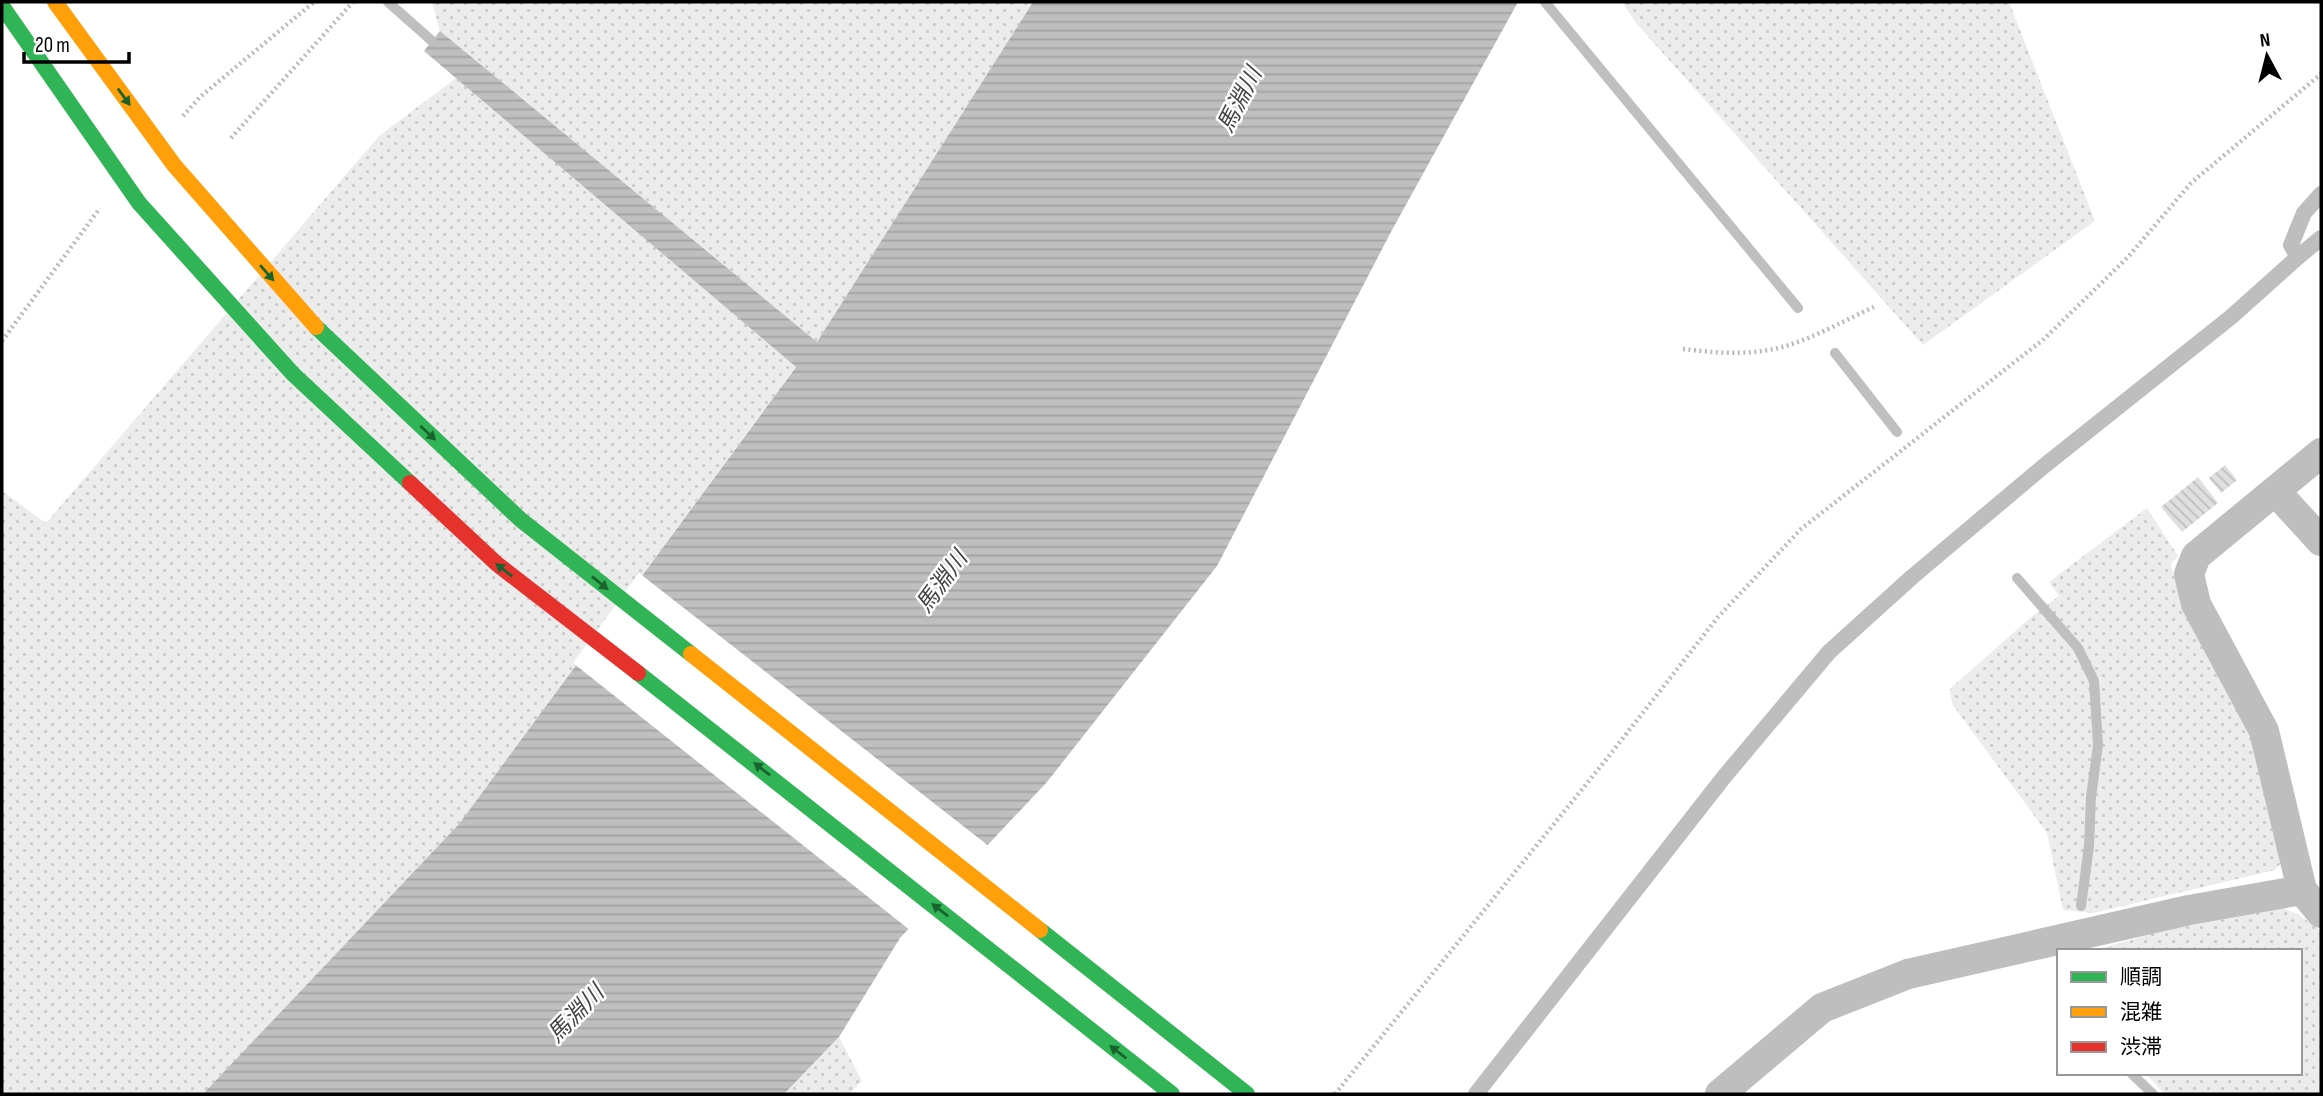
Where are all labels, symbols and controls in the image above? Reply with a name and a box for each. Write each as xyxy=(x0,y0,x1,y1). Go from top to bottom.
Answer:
scale bar xyxy=(24,21,130,65)
north arrow xyxy=(2232,21,2302,91)
text: N xyxy=(2259,29,2272,53)
text: 20 m xyxy=(35,33,70,58)
water label: 馬淵川 xyxy=(1212,60,1269,137)
one-way arrow xyxy=(117,88,131,106)
one-way arrow xyxy=(259,264,275,282)
one-way arrow xyxy=(420,425,437,441)
water label: 馬淵川 xyxy=(910,543,975,618)
one-way arrow xyxy=(496,562,514,577)
one-way arrow xyxy=(590,575,608,590)
one-way arrow xyxy=(753,762,771,777)
one-way arrow xyxy=(931,904,949,918)
legend xyxy=(2057,949,2302,1075)
text: 順調 xyxy=(2120,965,2162,990)
water label: 馬淵川 xyxy=(542,977,612,1049)
text: 混雑 xyxy=(2120,1000,2162,1025)
text: 渋滞 xyxy=(2120,1035,2162,1060)
one-way arrow xyxy=(1110,1044,1128,1059)

